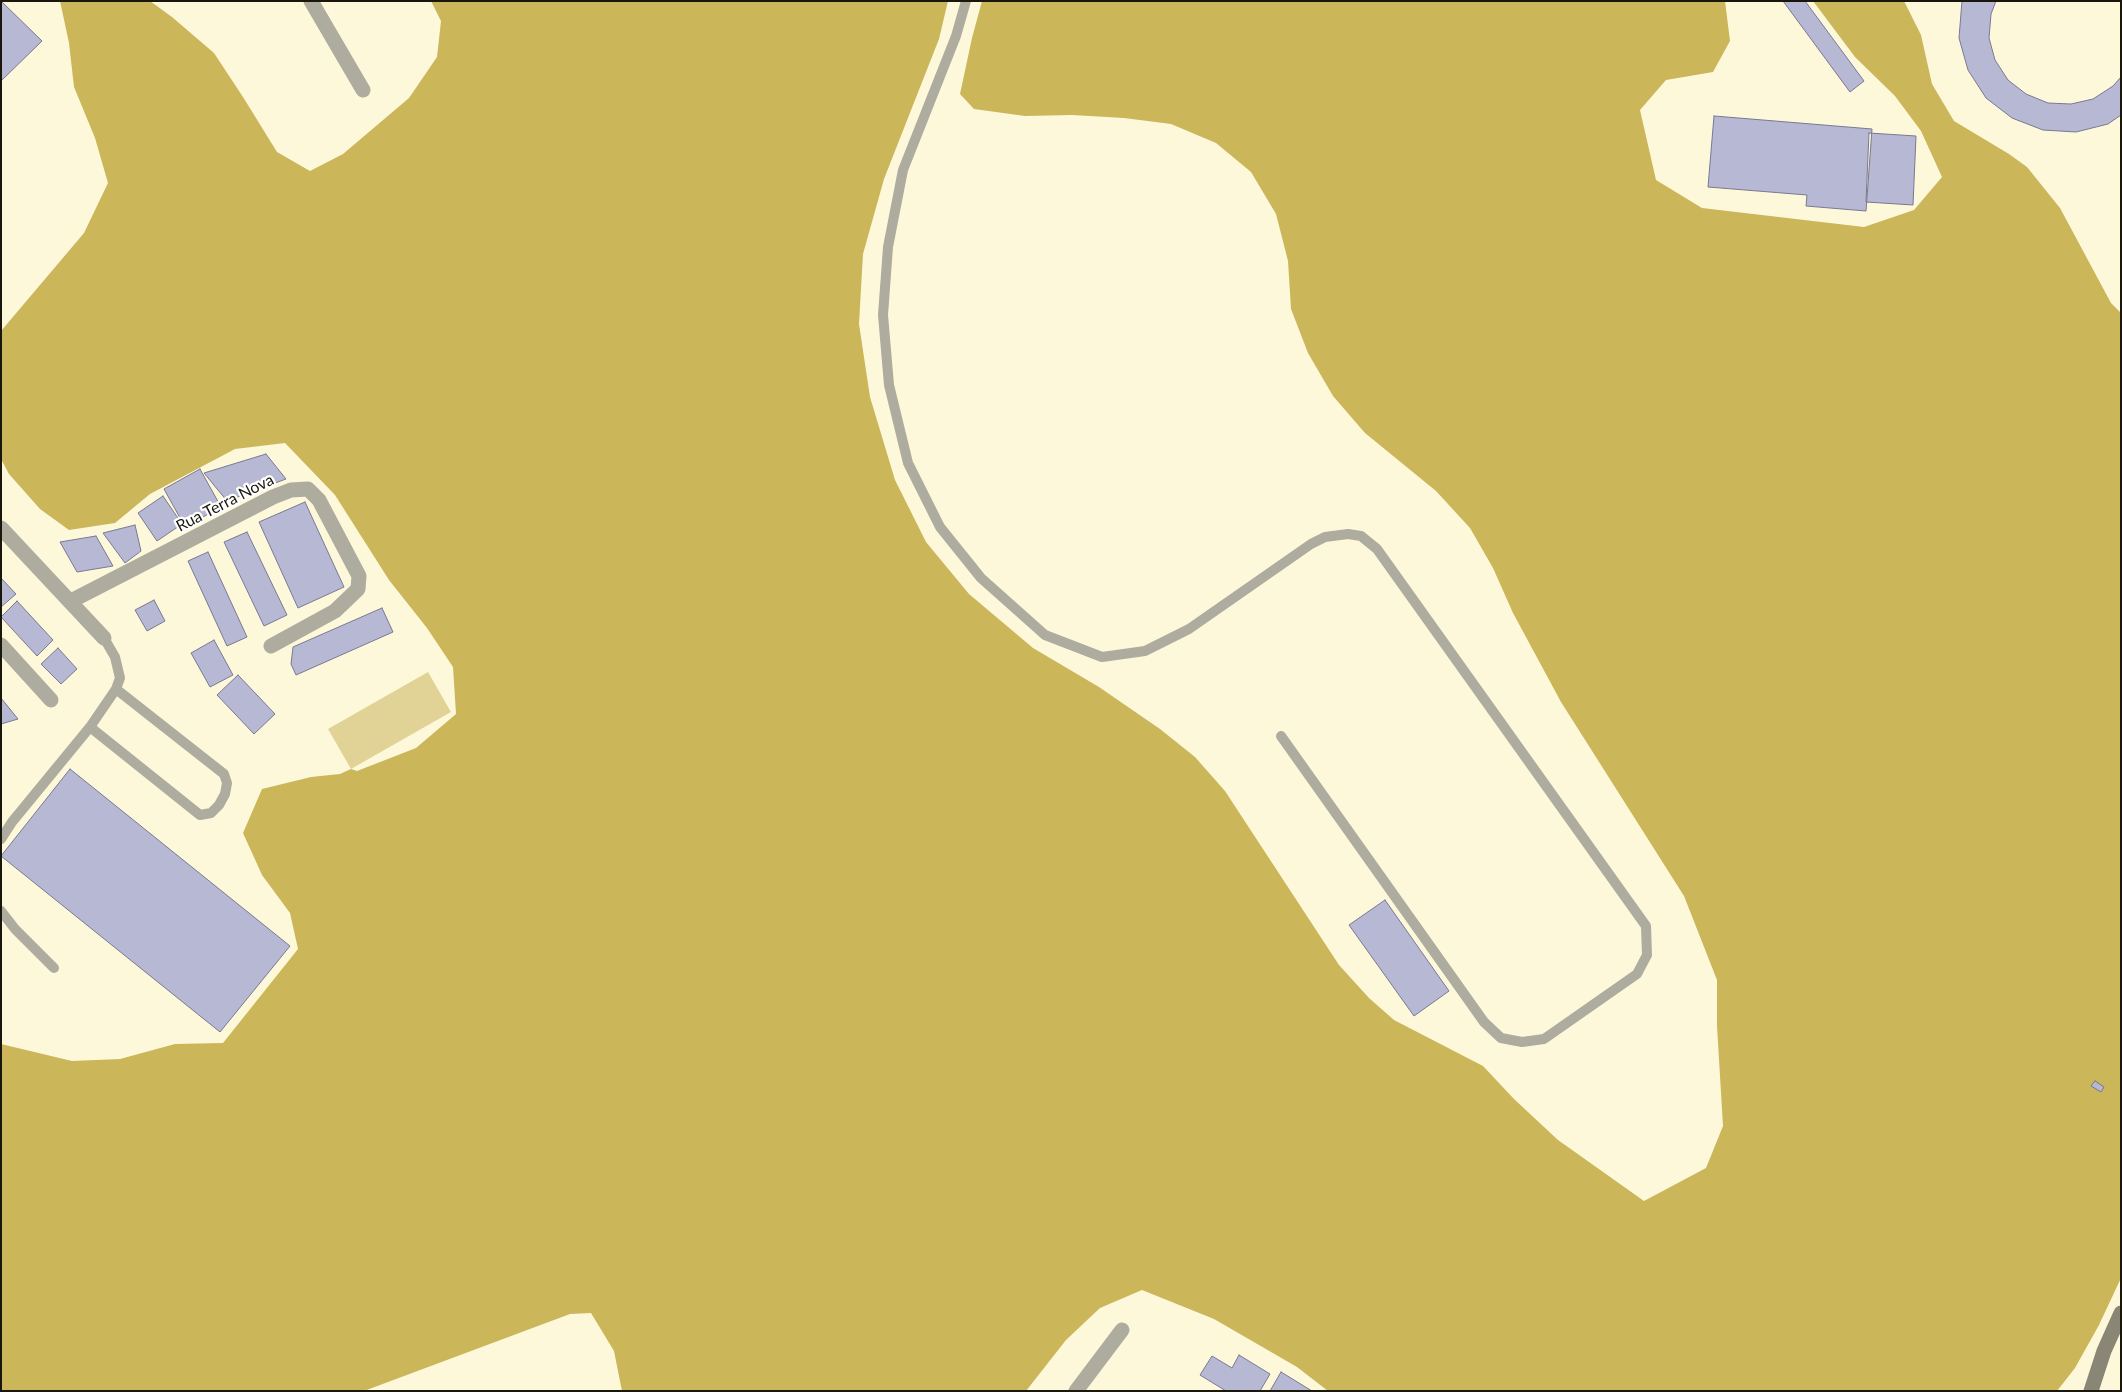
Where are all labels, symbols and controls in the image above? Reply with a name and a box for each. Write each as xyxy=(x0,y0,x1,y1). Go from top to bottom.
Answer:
street label: Rua Terra Nova xyxy=(173,470,277,536)

